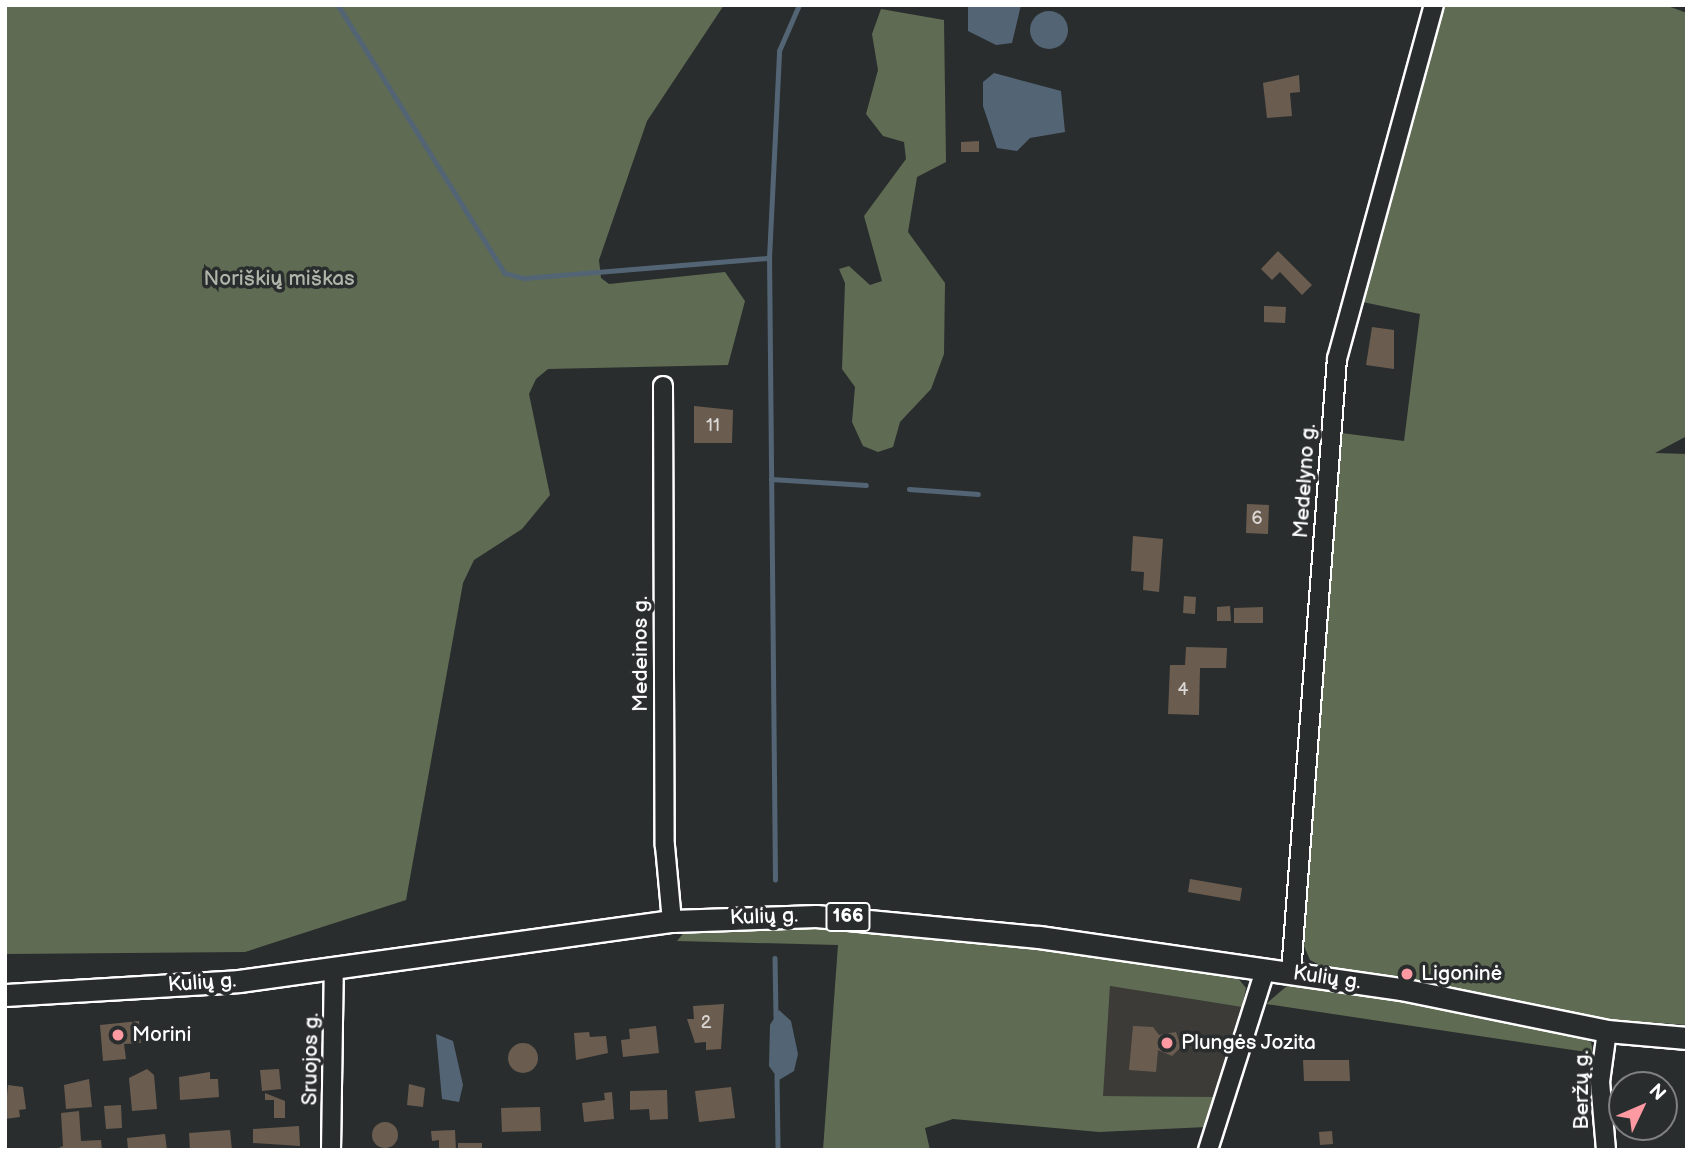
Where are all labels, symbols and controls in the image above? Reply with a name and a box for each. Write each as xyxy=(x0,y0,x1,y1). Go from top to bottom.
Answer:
park label: Noriškių miškas xyxy=(203,266,355,292)
house number: 11 xyxy=(706,415,720,437)
street label: Medelyno g. xyxy=(1288,423,1322,539)
house number: 6 xyxy=(1252,508,1262,530)
street label: Medeinos g. xyxy=(628,596,654,712)
house number: 4 xyxy=(1178,679,1188,701)
road number: 166 xyxy=(825,902,871,932)
street label: Kulių g. xyxy=(729,903,799,931)
street label: Kulių g. xyxy=(1291,961,1363,995)
place label: Ligoninė xyxy=(1421,961,1502,987)
marker: Ligoninė xyxy=(1399,966,1415,982)
street label: Kulių g. xyxy=(167,968,237,998)
street label: Sruojos g. xyxy=(298,1012,324,1106)
house number: 2 xyxy=(701,1012,711,1034)
place label: Morini xyxy=(132,1022,191,1048)
marker: Morini xyxy=(110,1027,126,1043)
place label: Plungės Jozita xyxy=(1181,1030,1317,1056)
marker: Plungės Jozita xyxy=(1159,1035,1175,1051)
street label: Beržų g. xyxy=(1569,1050,1595,1130)
north arrow xyxy=(1608,1071,1678,1141)
text: N xyxy=(1644,1079,1670,1106)

